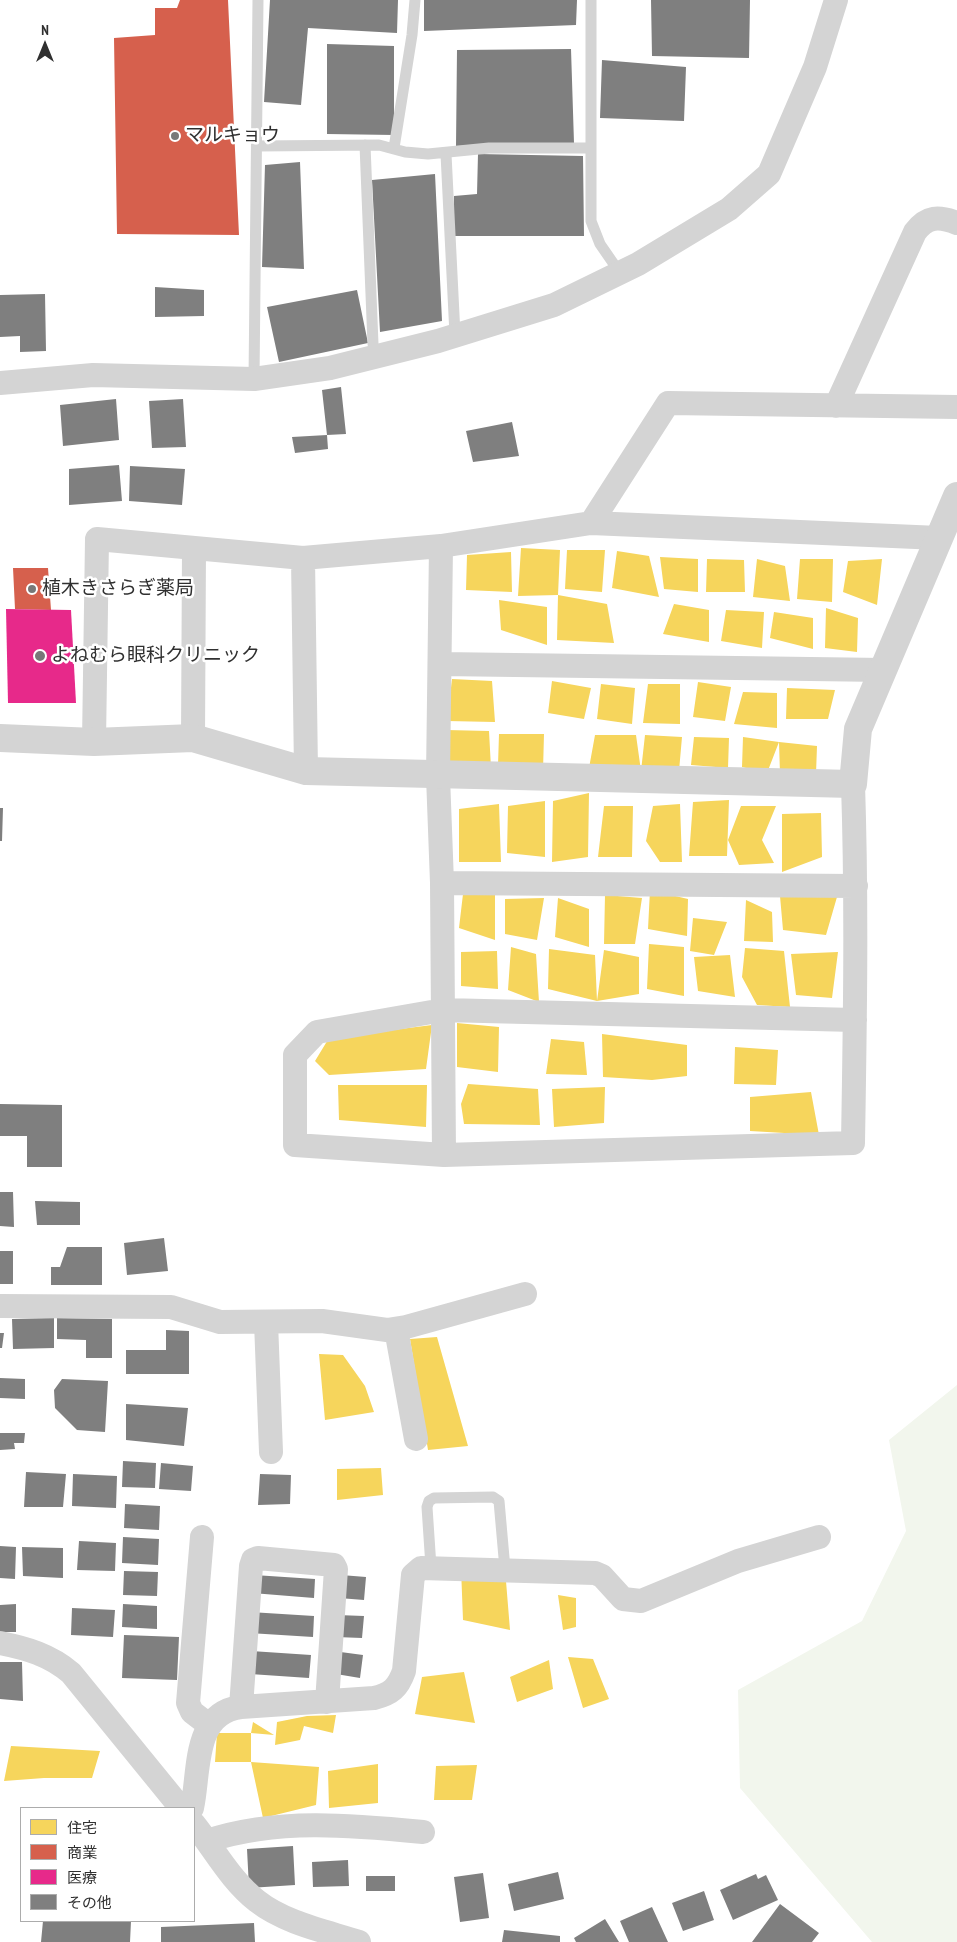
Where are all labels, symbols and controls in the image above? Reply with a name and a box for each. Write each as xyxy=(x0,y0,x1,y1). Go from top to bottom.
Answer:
north arrow xyxy=(20,20,70,70)
text: N xyxy=(41,21,49,39)
place label: マルキョウ xyxy=(185,125,280,147)
marker: マルキョウ xyxy=(169,130,181,142)
place label: 植木きさらぎ薬局 xyxy=(42,578,194,600)
marker: 植木きさらぎ薬局 xyxy=(26,583,38,595)
place label: よねむら眼科クリニック xyxy=(51,645,260,667)
marker: よねむら眼科クリニック xyxy=(33,649,47,663)
legend xyxy=(20,1807,195,1922)
text: 住宅 xyxy=(67,1818,97,1837)
text: 商業 xyxy=(67,1843,97,1862)
text: 医療 xyxy=(67,1868,97,1887)
text: その他 xyxy=(67,1893,112,1912)

